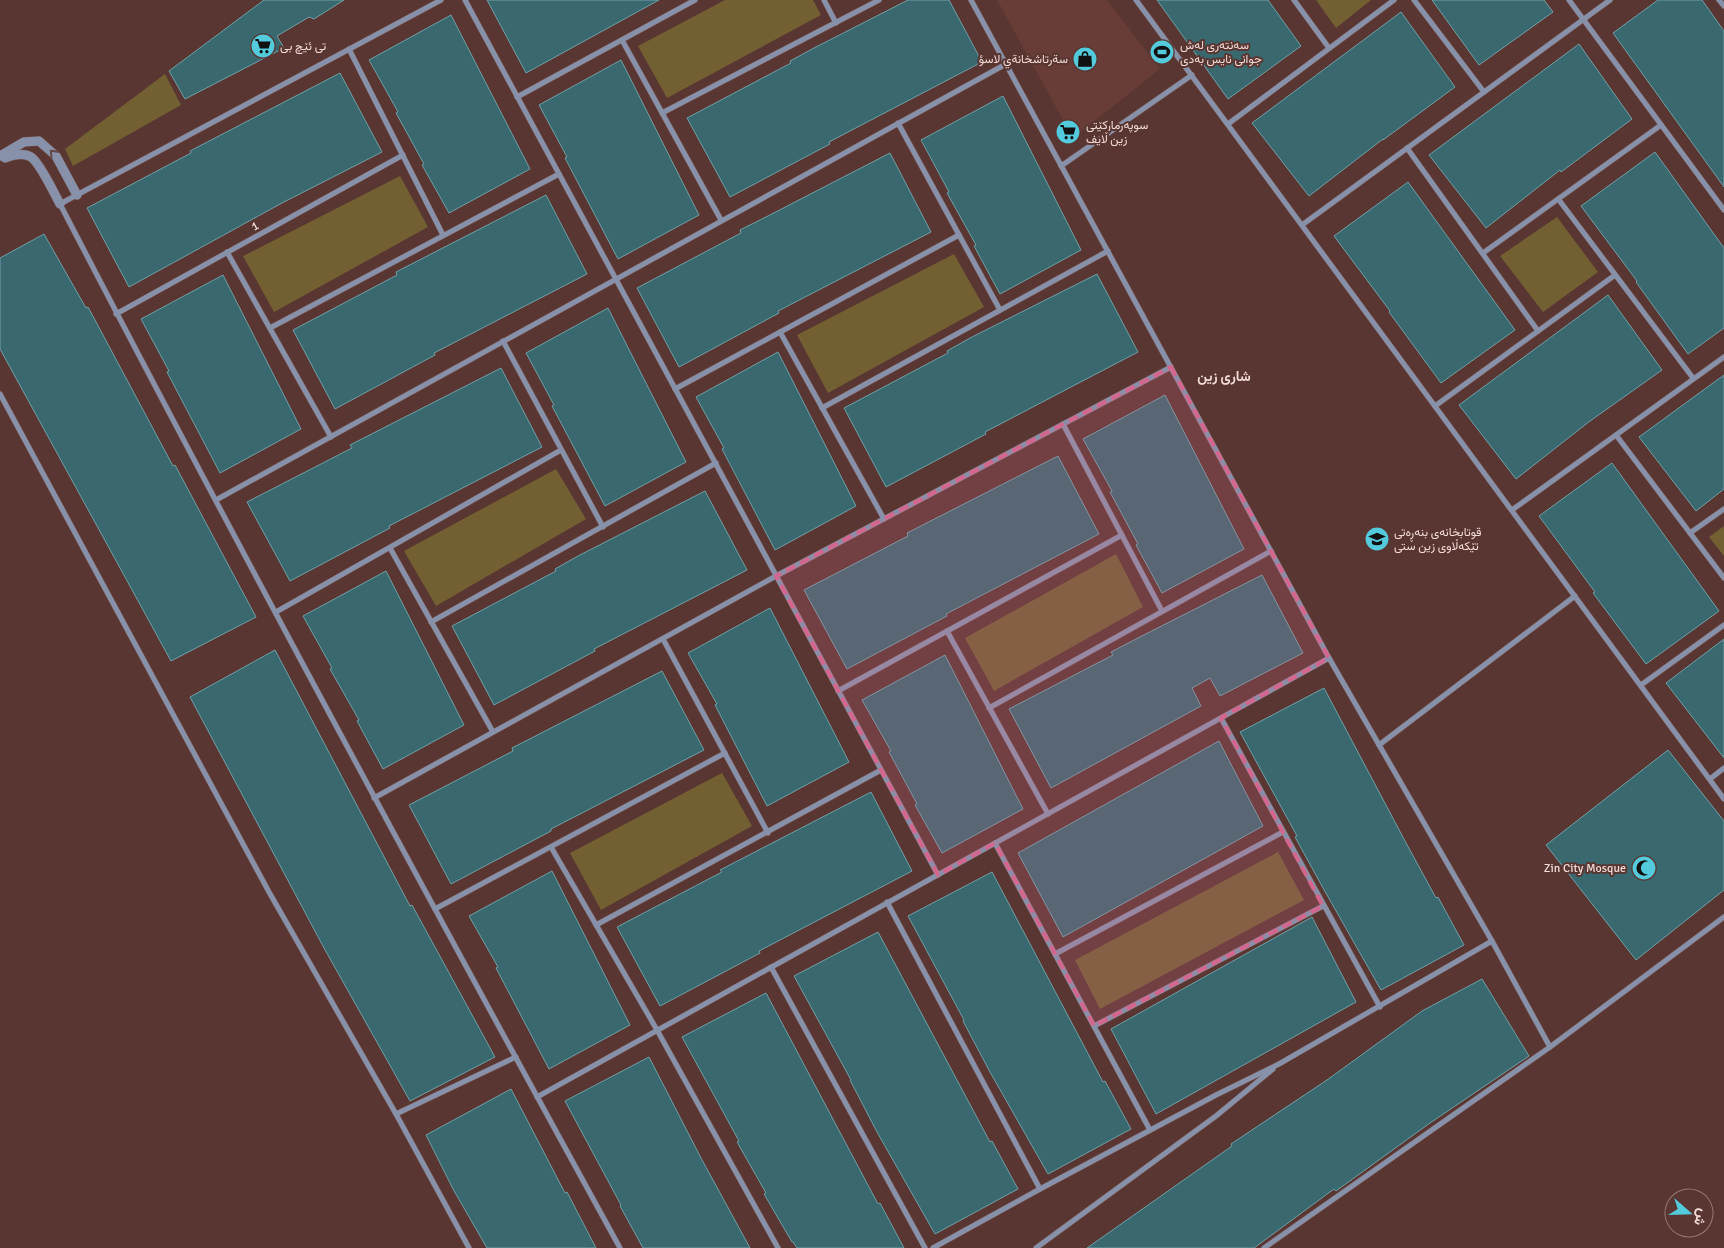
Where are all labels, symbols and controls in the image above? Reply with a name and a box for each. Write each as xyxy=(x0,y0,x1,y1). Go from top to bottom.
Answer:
supermarket icon: تی ئێچ بی xyxy=(250,33,276,59)
place label: سەنتەری لەش جوانی نایس بەدی xyxy=(1180,38,1262,67)
place label: تی ئێچ بی xyxy=(280,39,326,55)
sports icon: سەنتەری لەش جوانی نایس بەدی xyxy=(1149,39,1175,65)
shop icon: سةرتاشخانةي لاسؤ xyxy=(1072,46,1098,72)
place label: سةرتاشخانةي لاسؤ xyxy=(979,52,1068,69)
place label: سوپەرماركێتی زین ڵایف xyxy=(1086,118,1148,147)
supermarket icon: سوپەرماركێتی زین ڵایف xyxy=(1055,119,1081,145)
one-way arrow xyxy=(50,149,59,158)
street label: 1 xyxy=(249,218,262,235)
district label: شاری زین xyxy=(1197,368,1251,385)
place label: قوتابخانەی بنەڕەتی تێکەڵاوی زین ستی xyxy=(1394,525,1482,554)
school or university icon: قوتابخانەی بنەڕەتی تێکەڵاوی زین ستی xyxy=(1364,526,1390,552)
mosque icon: Zin City Mosque xyxy=(1631,855,1657,881)
place label: Zin City Mosque xyxy=(1544,861,1626,876)
north arrow xyxy=(1664,1188,1714,1238)
text: ش xyxy=(1690,1206,1712,1228)

